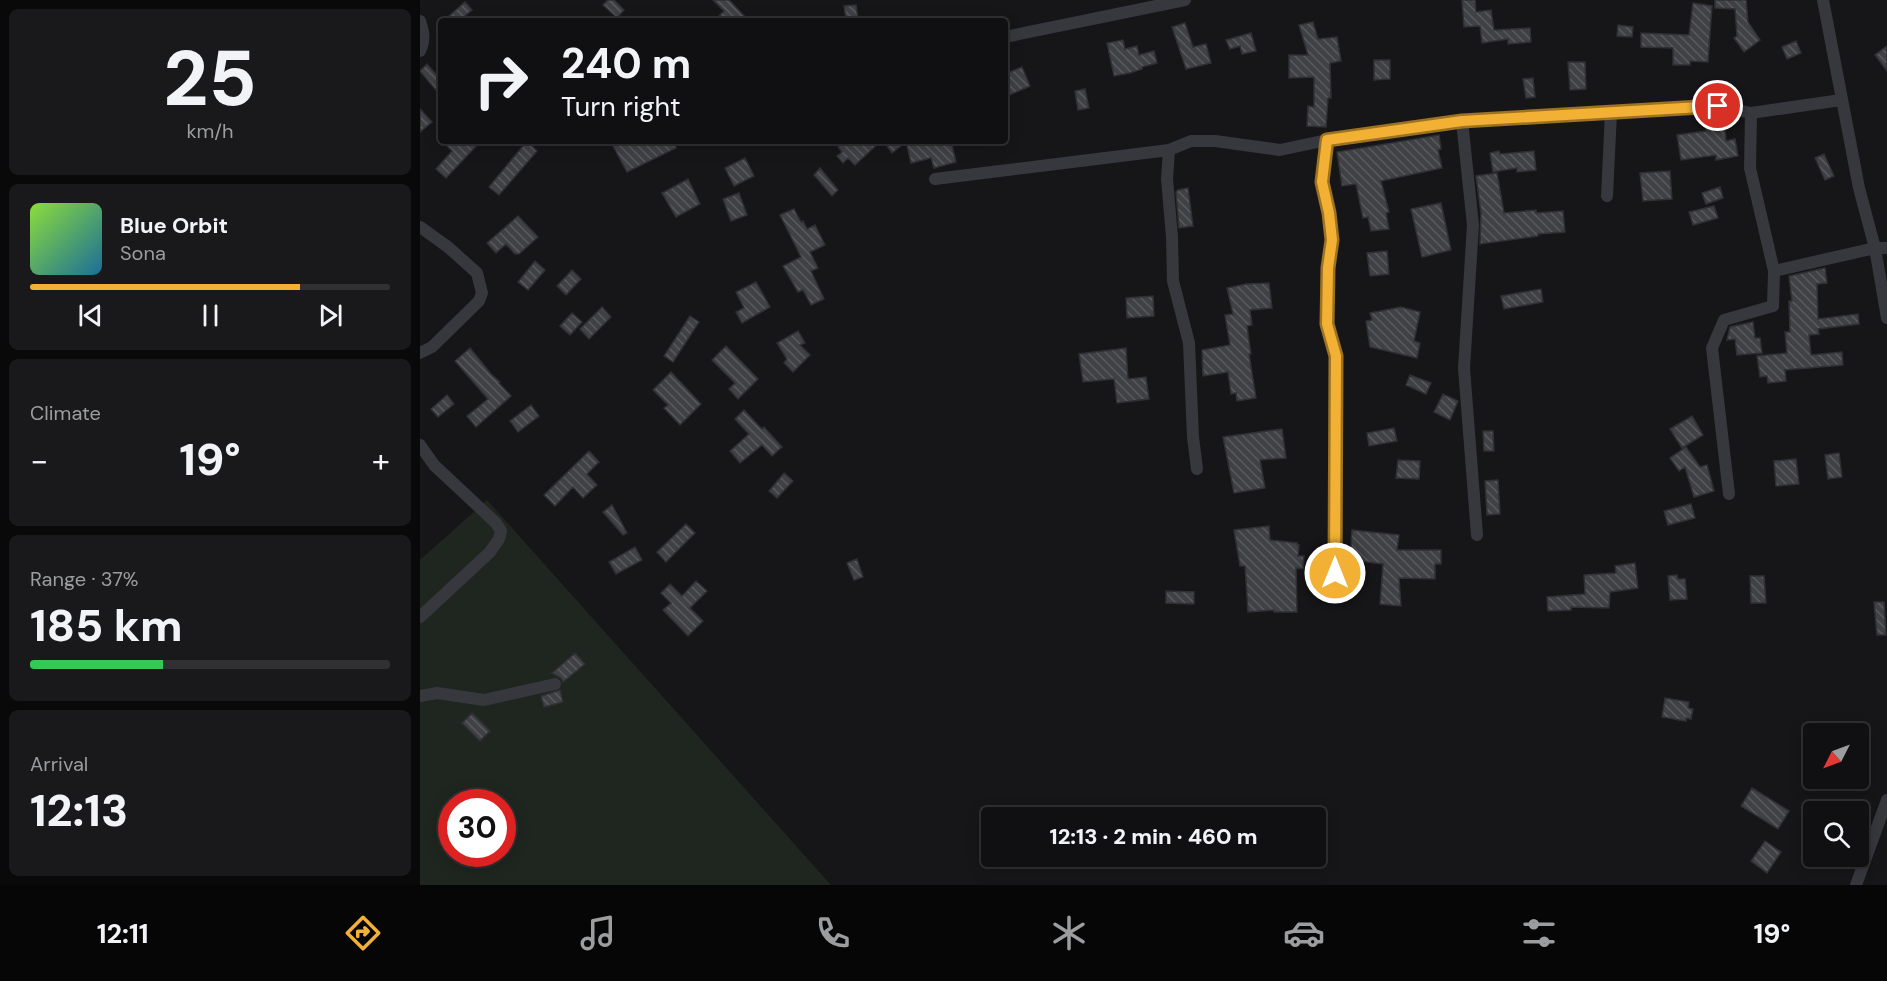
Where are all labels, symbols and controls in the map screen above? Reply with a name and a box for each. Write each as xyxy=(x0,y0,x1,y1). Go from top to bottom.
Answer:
text: 25 xyxy=(163,28,257,129)
text: 240 m xyxy=(561,36,691,91)
icon: right xyxy=(462,42,540,120)
pin xyxy=(1692,80,1743,131)
text: Turn right xyxy=(561,89,681,124)
icon: arrive xyxy=(1701,89,1734,122)
text: km/h xyxy=(186,118,234,144)
text: Blue Orbit xyxy=(120,211,228,240)
text: Sona xyxy=(120,240,166,266)
icon: previous xyxy=(74,299,107,332)
icon: pause xyxy=(194,299,227,332)
icon: next xyxy=(314,299,347,332)
text: Climate xyxy=(30,400,101,426)
text: 19° xyxy=(179,430,241,489)
text: − xyxy=(30,439,48,482)
text: + xyxy=(372,439,390,482)
position arrow xyxy=(1303,541,1367,605)
text: Range · 37% xyxy=(30,566,139,592)
text: 185 km xyxy=(30,596,183,655)
north arrow xyxy=(1803,723,1869,789)
map controls xyxy=(1803,723,1869,867)
text: Arrival xyxy=(30,751,88,777)
text: 12:13 xyxy=(30,781,128,840)
speed limit sign: 30 xyxy=(438,789,516,867)
button: search xyxy=(1803,801,1869,867)
text: 12:13 · 2 min · 460 m xyxy=(1050,822,1257,851)
icon: directions xyxy=(342,912,384,954)
icon: music xyxy=(577,912,619,954)
icon: phone xyxy=(812,912,854,954)
icon: climate xyxy=(1048,912,1090,954)
icon: car xyxy=(1283,912,1325,954)
icon: filters xyxy=(1518,912,1560,954)
text: 12:11 xyxy=(97,916,149,951)
text: 19° xyxy=(1754,916,1790,951)

